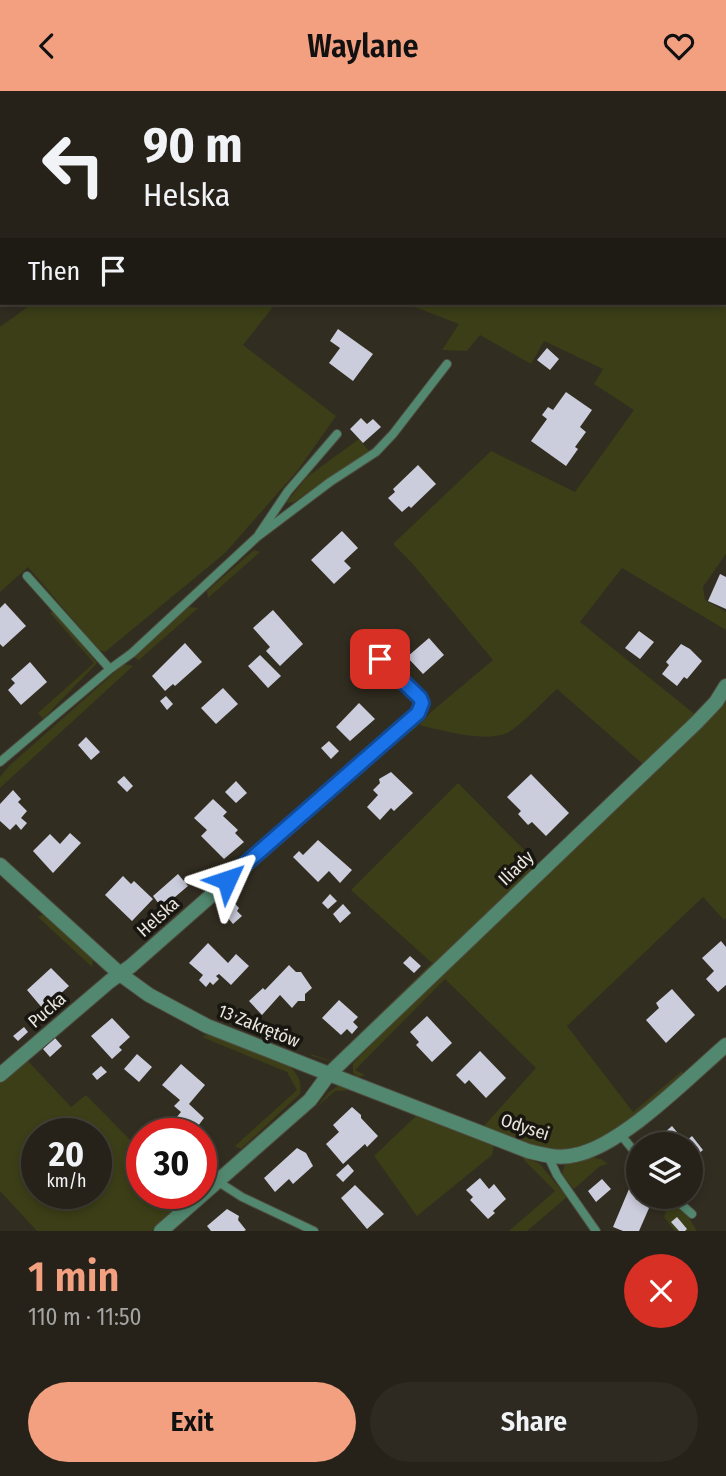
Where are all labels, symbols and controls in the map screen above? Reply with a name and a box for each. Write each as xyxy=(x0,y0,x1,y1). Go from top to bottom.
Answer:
icon: back xyxy=(28,27,66,65)
text: Waylane xyxy=(307,27,419,65)
icon: heart xyxy=(660,27,698,65)
text: 90 m xyxy=(143,116,243,175)
icon: left xyxy=(28,119,119,210)
text: Helska xyxy=(143,176,230,214)
icon: arrive xyxy=(94,252,132,290)
text: Then xyxy=(28,256,80,287)
pin xyxy=(350,629,410,689)
icon: arrive xyxy=(361,640,399,678)
position arrow xyxy=(190,843,264,917)
street label: Iliady xyxy=(494,846,538,890)
street label: Helska xyxy=(132,892,184,942)
street label: Pucka xyxy=(24,987,71,1032)
street label: 13 Zakrętów xyxy=(215,1000,303,1052)
street label: Odysei xyxy=(498,1109,552,1145)
speed limit sign: 30 xyxy=(126,1118,217,1209)
map controls xyxy=(626,1132,703,1209)
button: layers xyxy=(626,1132,703,1209)
text: 20 xyxy=(49,1133,84,1175)
text: km/h xyxy=(46,1170,87,1192)
text: 1 min xyxy=(28,1252,119,1302)
button: close xyxy=(624,1254,698,1328)
text: 110 m · 11:50 xyxy=(28,1303,142,1331)
button: Exit xyxy=(28,1382,356,1462)
button: Share xyxy=(370,1382,698,1462)

